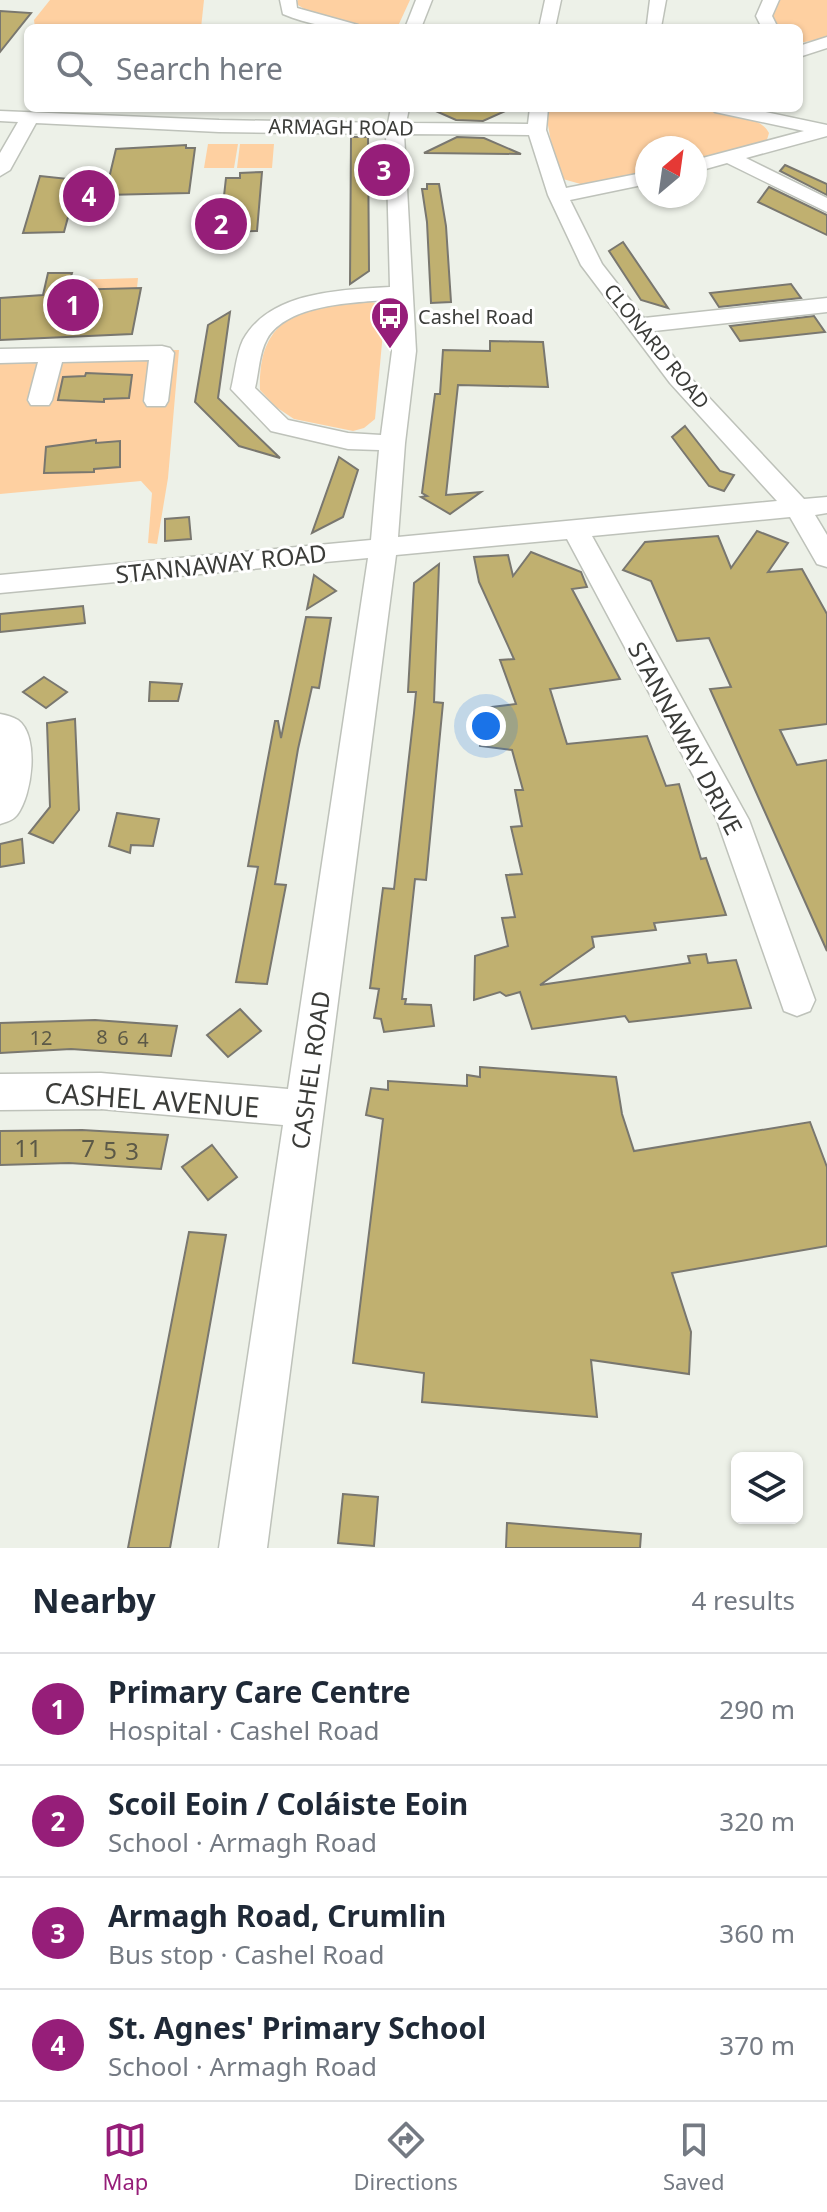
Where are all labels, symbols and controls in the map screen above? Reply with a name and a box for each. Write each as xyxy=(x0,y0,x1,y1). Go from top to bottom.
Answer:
search box xyxy=(24,24,803,112)
icon: search xyxy=(52,46,96,90)
text: Search here xyxy=(116,48,283,89)
street label: ARMAGH ROAD xyxy=(268,112,414,142)
north arrow xyxy=(635,136,707,208)
pin: 3 xyxy=(358,140,410,200)
pin: 4 xyxy=(63,166,115,226)
pin: 2 xyxy=(195,194,247,254)
pin: 1 xyxy=(47,275,99,335)
street label: CLONARD ROAD xyxy=(598,278,716,414)
bus stop icon: Cashel Road xyxy=(369,295,411,350)
place label: Cashel Road xyxy=(418,303,534,330)
street label: STANNAWAY ROAD xyxy=(114,536,328,590)
street label: STANNAWAY DRIVE xyxy=(621,636,751,840)
your location xyxy=(466,706,506,746)
street label: CASHEL ROAD xyxy=(283,989,337,1151)
house number: 8 xyxy=(96,1023,108,1050)
house number: 12 xyxy=(30,1024,52,1051)
house number: 6 xyxy=(117,1024,129,1051)
house number: 4 xyxy=(137,1026,149,1053)
street label: CASHEL AVENUE xyxy=(43,1073,261,1125)
house number: 11 xyxy=(14,1131,42,1164)
house number: 7 xyxy=(81,1131,95,1164)
house number: 5 xyxy=(103,1133,117,1166)
house number: 3 xyxy=(125,1134,139,1167)
map controls xyxy=(731,1452,803,1524)
button: layers xyxy=(731,1452,803,1524)
text: Nearby xyxy=(32,1577,156,1623)
text: 4 results xyxy=(691,1582,795,1618)
text: Primary Care Centre xyxy=(108,1671,411,1712)
text: 1 xyxy=(51,1691,65,1727)
text: 290 m xyxy=(719,1691,795,1727)
text: Hospital · Cashel Road xyxy=(108,1712,379,1748)
text: Scoil Eoin / Coláiste Eoin xyxy=(108,1783,468,1824)
text: 2 xyxy=(51,1803,65,1839)
text: 320 m xyxy=(719,1803,795,1839)
text: School · Armagh Road xyxy=(108,1824,377,1860)
text: Armagh Road, Crumlin xyxy=(108,1895,446,1936)
text: 3 xyxy=(51,1915,65,1951)
text: 360 m xyxy=(719,1915,795,1951)
text: Bus stop · Cashel Road xyxy=(108,1936,384,1972)
text: St. Agnes' Primary School xyxy=(108,2007,486,2048)
text: 4 xyxy=(51,2027,65,2063)
text: 370 m xyxy=(719,2027,795,2063)
text: School · Armagh Road xyxy=(108,2048,377,2084)
tab: Map xyxy=(103,2118,148,2196)
tab: Directions xyxy=(353,2118,458,2196)
tab: Saved xyxy=(663,2118,724,2196)

